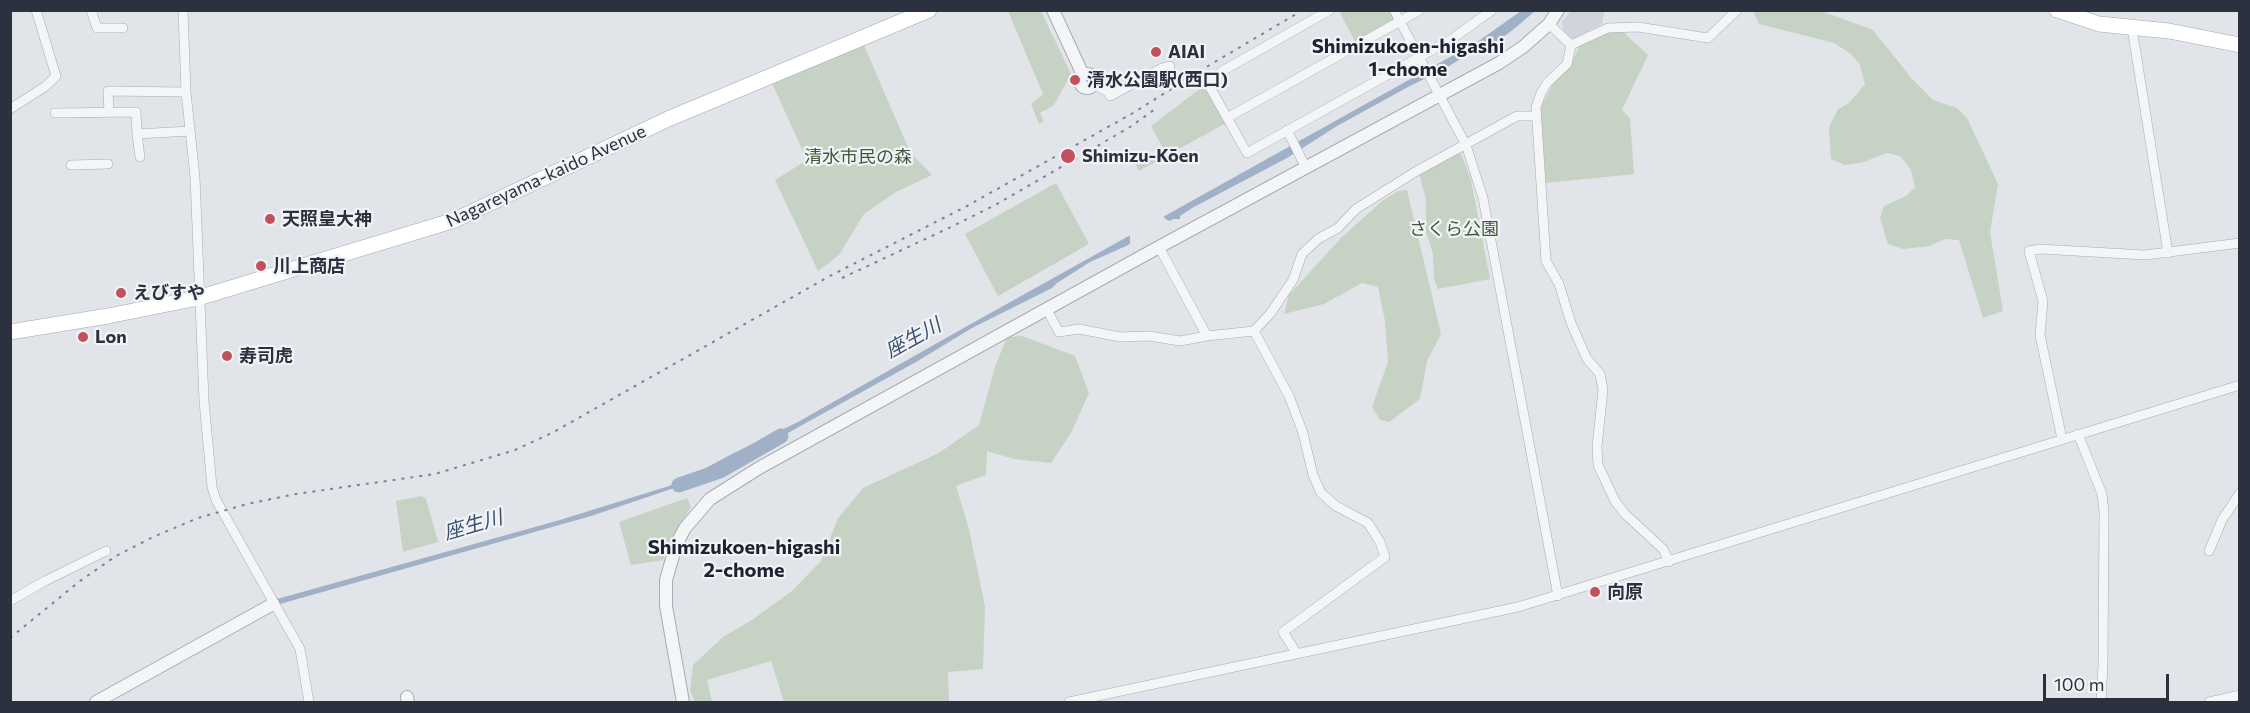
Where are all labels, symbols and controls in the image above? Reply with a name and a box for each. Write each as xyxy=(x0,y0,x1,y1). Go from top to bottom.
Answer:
district label: Shimizukoen-higashi 1-chome xyxy=(1312,34,1504,81)
place label: AIAI xyxy=(1168,41,1205,63)
marker: AIAI xyxy=(1149,45,1163,59)
place label: 清水公園駅(西口) xyxy=(1087,69,1228,91)
marker: 清水公園駅(西口) xyxy=(1068,73,1082,87)
street label: Nagareyama-kaido Avenue xyxy=(443,120,649,232)
place label: Shimizu-Kōen xyxy=(1082,145,1199,167)
park label: 清水市民の森 xyxy=(804,146,912,168)
marker: Shimizu-Kōen xyxy=(1059,147,1077,165)
place label: 天照皇大神 xyxy=(282,208,372,230)
marker: 天照皇大神 xyxy=(263,212,277,226)
park label: さくら公園 xyxy=(1409,218,1499,240)
place label: 川上商店 xyxy=(273,255,345,277)
marker: 川上商店 xyxy=(254,259,268,273)
place label: えびすや xyxy=(133,282,205,304)
marker: えびすや xyxy=(114,286,128,300)
water label: 座生川 xyxy=(881,313,945,363)
place label: Lon xyxy=(95,326,127,348)
marker: Lon xyxy=(76,330,90,344)
place label: 寿司虎 xyxy=(239,345,293,367)
marker: 寿司虎 xyxy=(220,349,234,363)
water label: 座生川 xyxy=(441,505,505,545)
district label: Shimizukoen-higashi 2-chome xyxy=(648,535,840,582)
place label: 向原 xyxy=(1607,581,1643,603)
marker: 向原 xyxy=(1588,585,1602,599)
scale bar xyxy=(2046,662,2172,700)
text: 100 m xyxy=(2054,673,2104,695)

